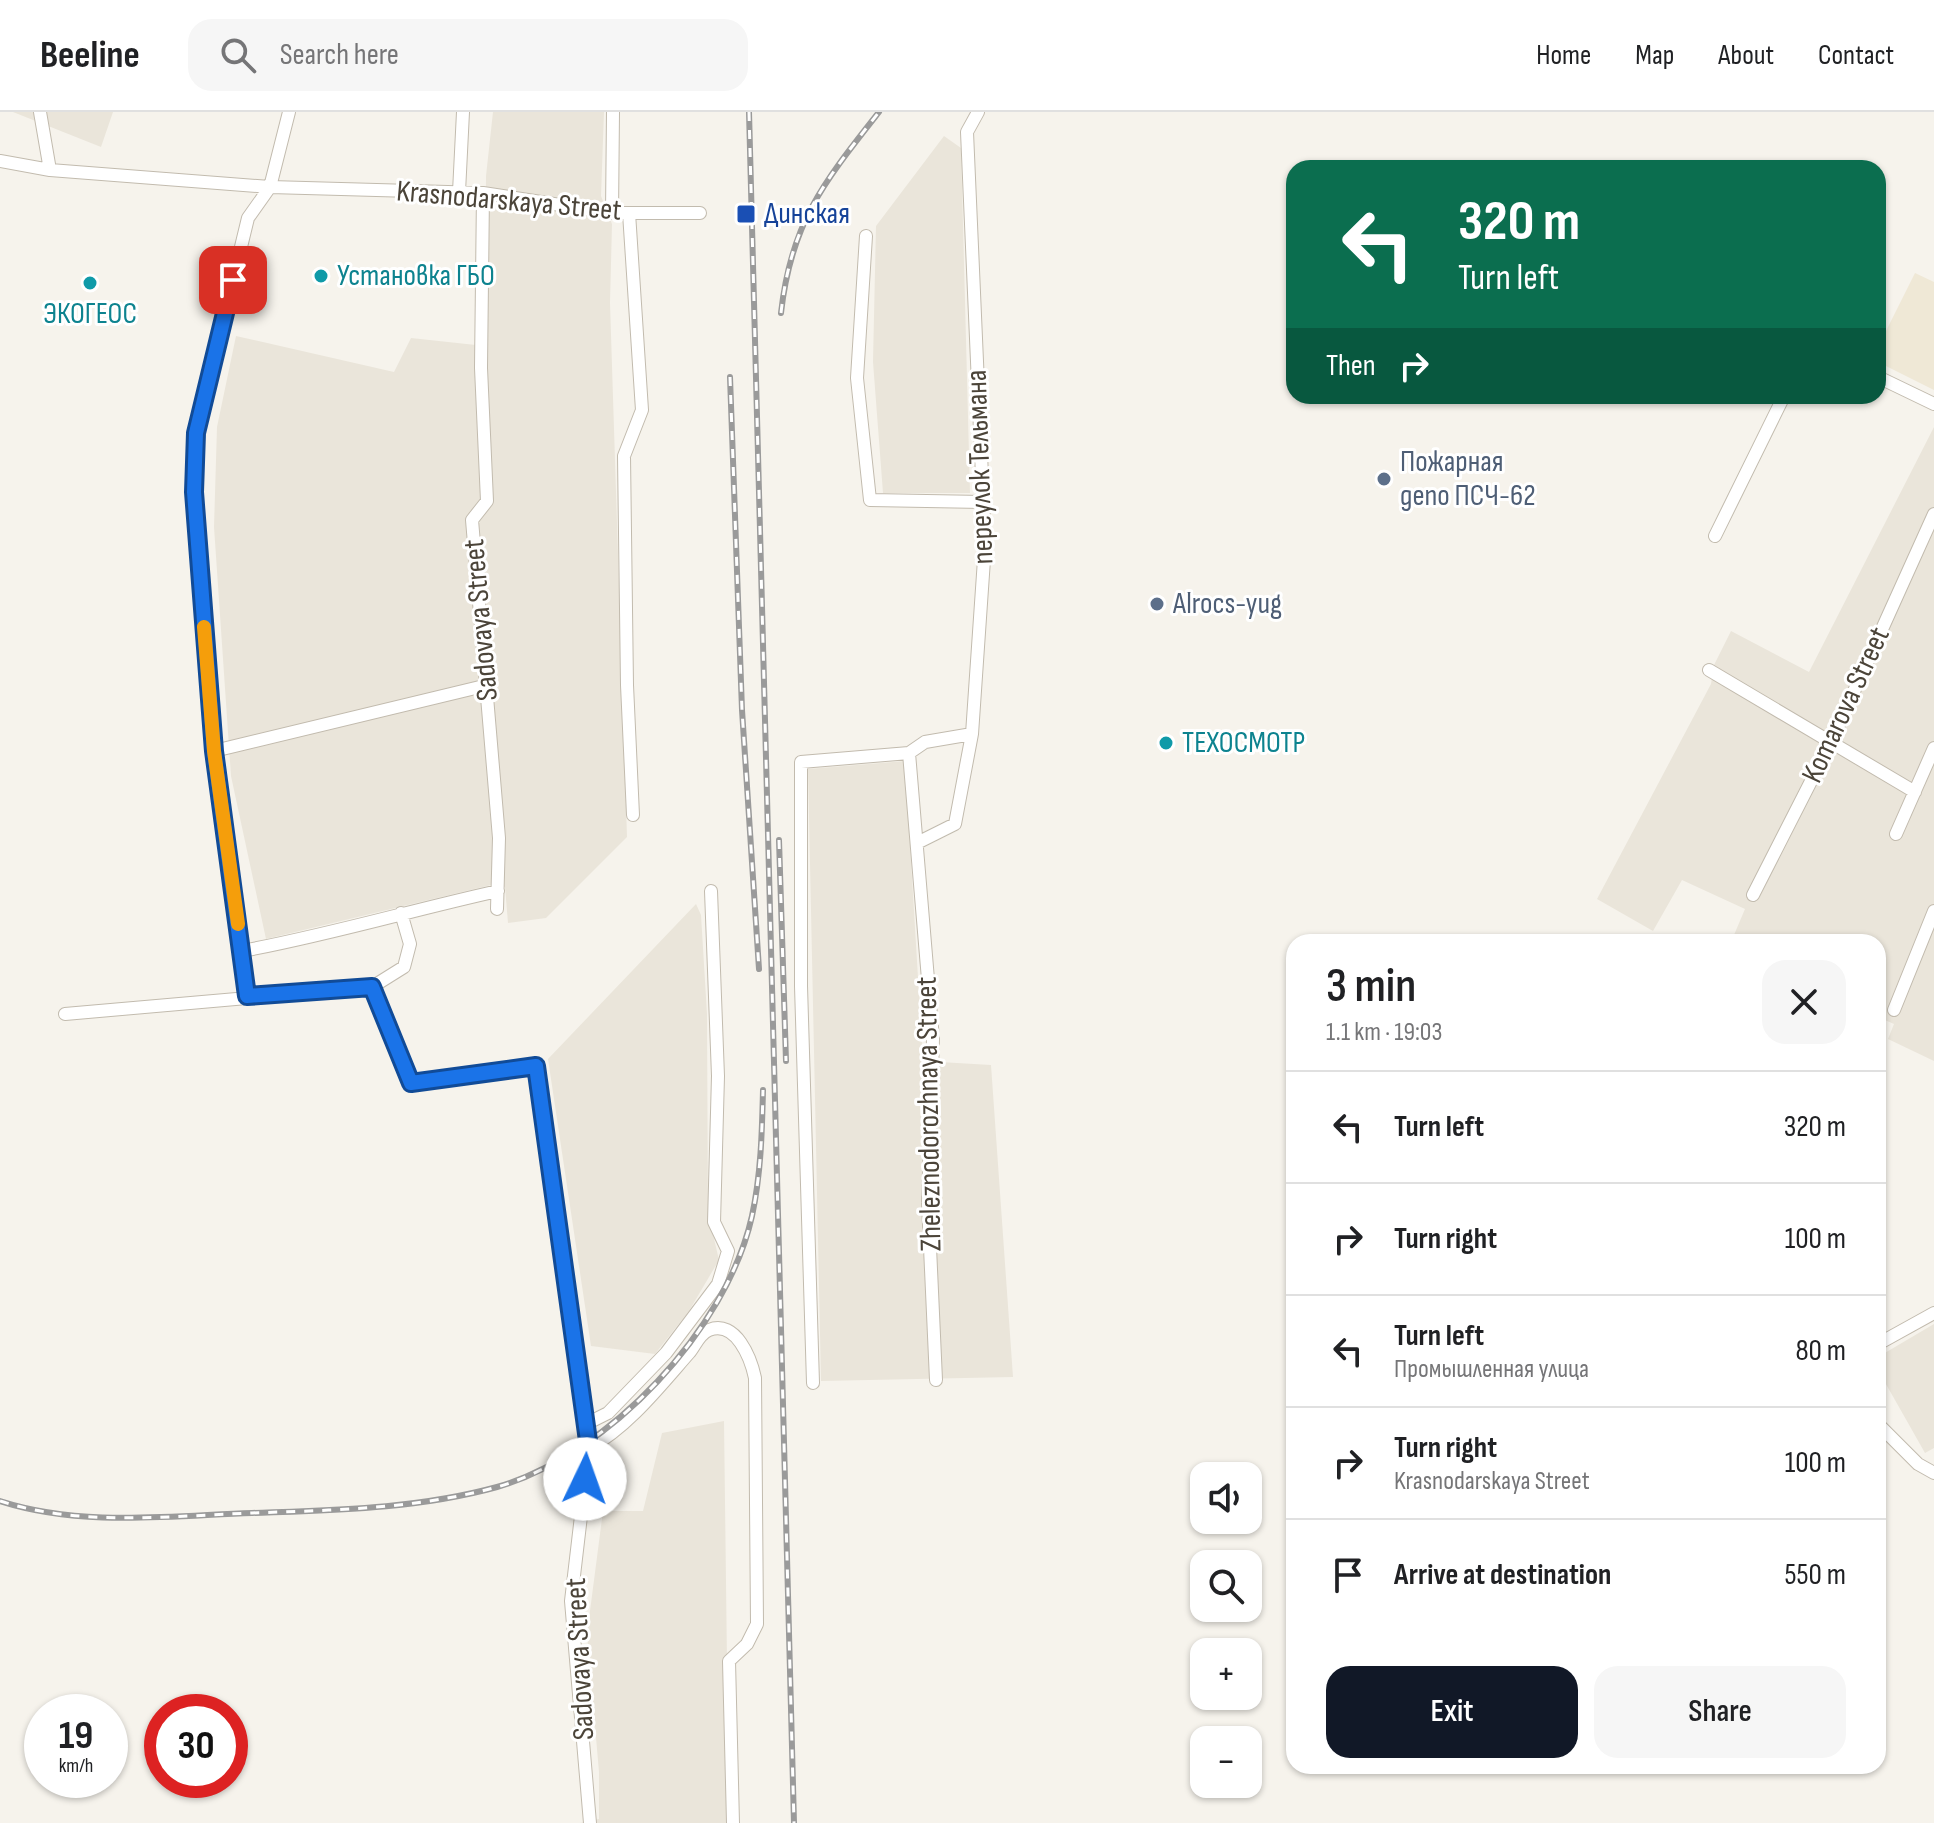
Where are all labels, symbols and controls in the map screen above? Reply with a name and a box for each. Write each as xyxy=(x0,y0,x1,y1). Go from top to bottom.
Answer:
search box xyxy=(188,19,748,91)
text: Beeline xyxy=(40,33,140,78)
icon: search xyxy=(216,33,260,77)
text: Search here xyxy=(280,37,399,73)
text: Home xyxy=(1536,39,1591,72)
text: Map xyxy=(1635,39,1674,72)
text: About xyxy=(1718,39,1774,72)
text: Contact xyxy=(1818,39,1894,72)
street label: Krasnodarskaya Street xyxy=(395,173,623,229)
text: 320 m xyxy=(1458,189,1580,256)
icon: left xyxy=(1326,192,1430,296)
place label: Динская xyxy=(764,196,850,232)
marker: Динская xyxy=(735,203,757,225)
pin xyxy=(199,246,267,314)
text: Turn left xyxy=(1458,257,1559,300)
icon: arrive xyxy=(211,258,255,302)
place label: Установка ГБО xyxy=(337,258,495,294)
marker: Установка ГБО xyxy=(312,267,330,285)
marker: ЭКОГЕОС xyxy=(81,274,99,292)
place label: ЭКОГЕОС xyxy=(43,296,137,332)
icon: right xyxy=(1392,344,1436,388)
text: Then xyxy=(1326,348,1376,384)
street label: переулок Тельмана xyxy=(959,369,1001,565)
place label: Пожарная депо ПСЧ-62 xyxy=(1400,444,1536,514)
marker: Пожарная депо ПСЧ-62 xyxy=(1375,470,1393,488)
street label: Sadovaya Street xyxy=(456,538,506,702)
place label: Alrocs-yug xyxy=(1172,586,1282,622)
marker: Alrocs-yug xyxy=(1148,595,1166,613)
street label: Komarova Street xyxy=(1794,622,1898,788)
place label: ТЕХОСМОТР xyxy=(1182,725,1305,761)
marker: ТЕХОСМОТР xyxy=(1157,734,1175,752)
text: 3 min xyxy=(1326,958,1416,1015)
button: close xyxy=(1762,960,1846,1044)
street label: Zheleznodorozhnaya Street xyxy=(909,976,949,1252)
text: 1.1 km · 19:03 xyxy=(1326,1017,1442,1048)
icon: left xyxy=(1326,1105,1370,1149)
text: Turn left xyxy=(1394,1109,1484,1145)
text: 320 m xyxy=(1784,1109,1846,1145)
icon: right xyxy=(1326,1217,1370,1261)
text: Turn right xyxy=(1394,1221,1497,1257)
text: 100 m xyxy=(1785,1221,1846,1257)
text: Turn left xyxy=(1394,1318,1484,1354)
icon: left xyxy=(1326,1329,1370,1373)
text: 80 m xyxy=(1795,1333,1846,1369)
text: Промышленная улица xyxy=(1394,1354,1589,1385)
text: Turn right xyxy=(1394,1430,1497,1466)
position arrow xyxy=(543,1437,627,1521)
icon: right xyxy=(1326,1441,1370,1485)
text: 100 m xyxy=(1785,1445,1846,1481)
map controls xyxy=(1190,1462,1262,1798)
button: sound xyxy=(1190,1462,1262,1534)
text: Krasnodarskaya Street xyxy=(1394,1466,1590,1497)
button: search xyxy=(1190,1550,1262,1622)
icon: arrive xyxy=(1326,1553,1370,1597)
text: Arrive at destination xyxy=(1394,1557,1611,1593)
text: 550 m xyxy=(1785,1557,1846,1593)
street label: Sadovaya Street xyxy=(558,1577,602,1741)
button: + xyxy=(1190,1638,1262,1710)
button: Exit xyxy=(1326,1666,1578,1758)
button: Share xyxy=(1594,1666,1846,1758)
speed limit sign: 30 xyxy=(144,1694,248,1798)
text: 19 xyxy=(59,1712,93,1760)
button: − xyxy=(1190,1726,1262,1798)
text: km/h xyxy=(59,1754,93,1778)

